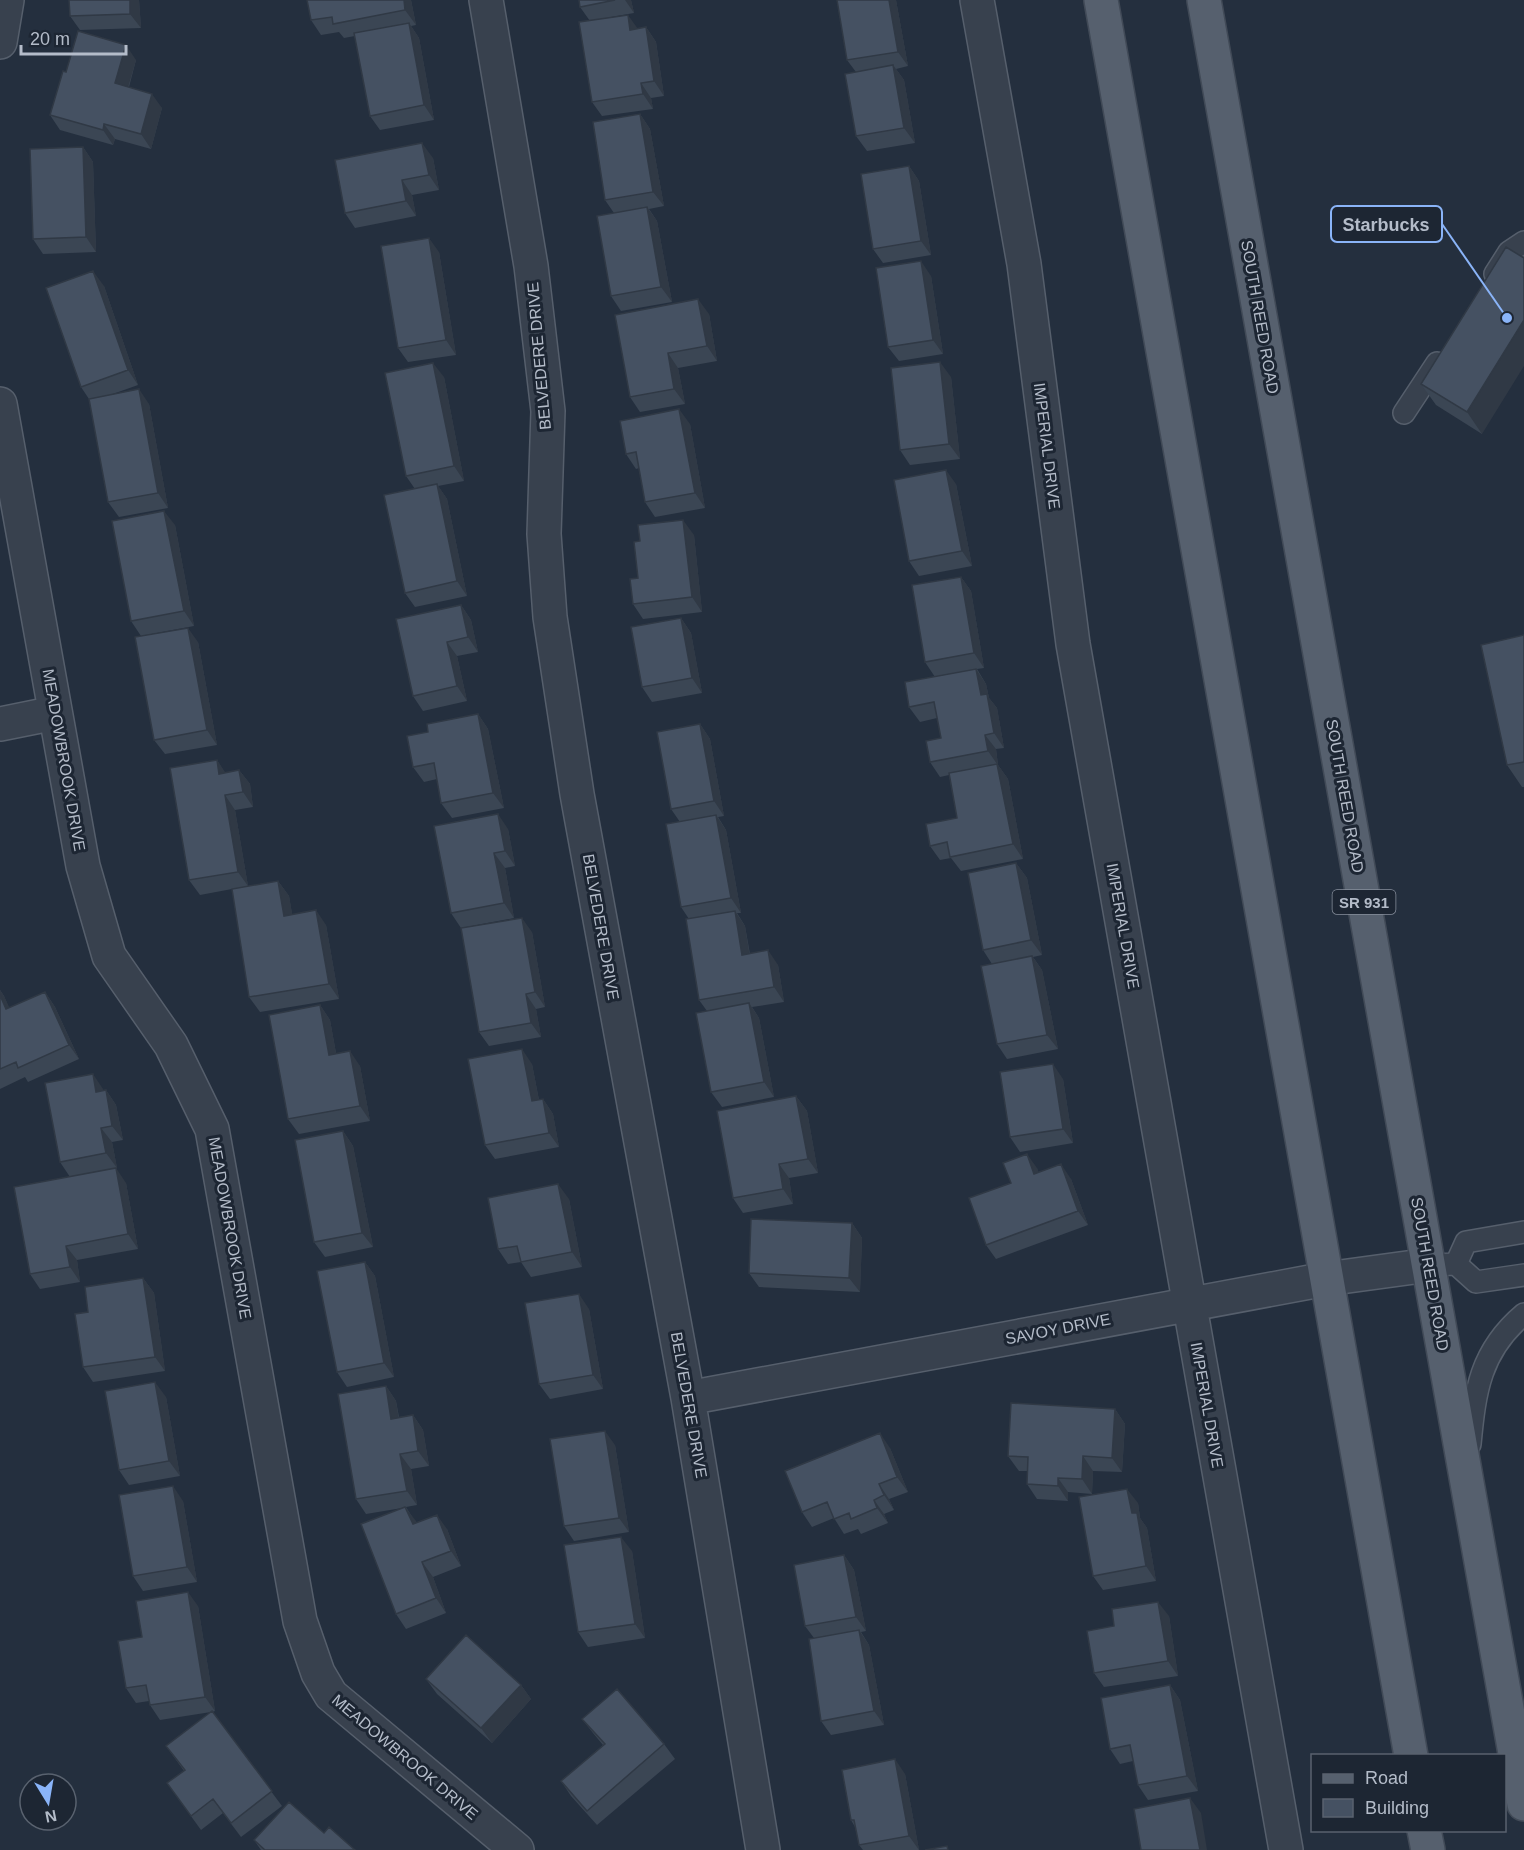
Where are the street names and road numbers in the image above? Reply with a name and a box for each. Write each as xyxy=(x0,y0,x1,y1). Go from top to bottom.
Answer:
street label: SOUTH REED ROAD xyxy=(1238,239,1282,395)
street label: BELVEDERE DRIVE xyxy=(524,281,554,431)
street label: IMPERIAL DRIVE xyxy=(1031,382,1063,510)
street label: MEADOWBROOK DRIVE xyxy=(40,667,88,853)
street label: SOUTH REED ROAD xyxy=(1323,718,1367,874)
street label: BELVEDERE DRIVE xyxy=(580,853,622,1001)
street label: IMPERIAL DRIVE xyxy=(1104,862,1142,990)
road number: SR 931 xyxy=(1332,890,1396,914)
street label: MEADOWBROOK DRIVE xyxy=(206,1135,254,1321)
street label: SOUTH REED ROAD xyxy=(1408,1196,1452,1352)
street label: SAVOY DRIVE xyxy=(1004,1310,1112,1348)
street label: BELVEDERE DRIVE xyxy=(668,1331,710,1479)
street label: IMPERIAL DRIVE xyxy=(1188,1341,1226,1469)
street label: MEADOWBROOK DRIVE xyxy=(329,1691,481,1823)

